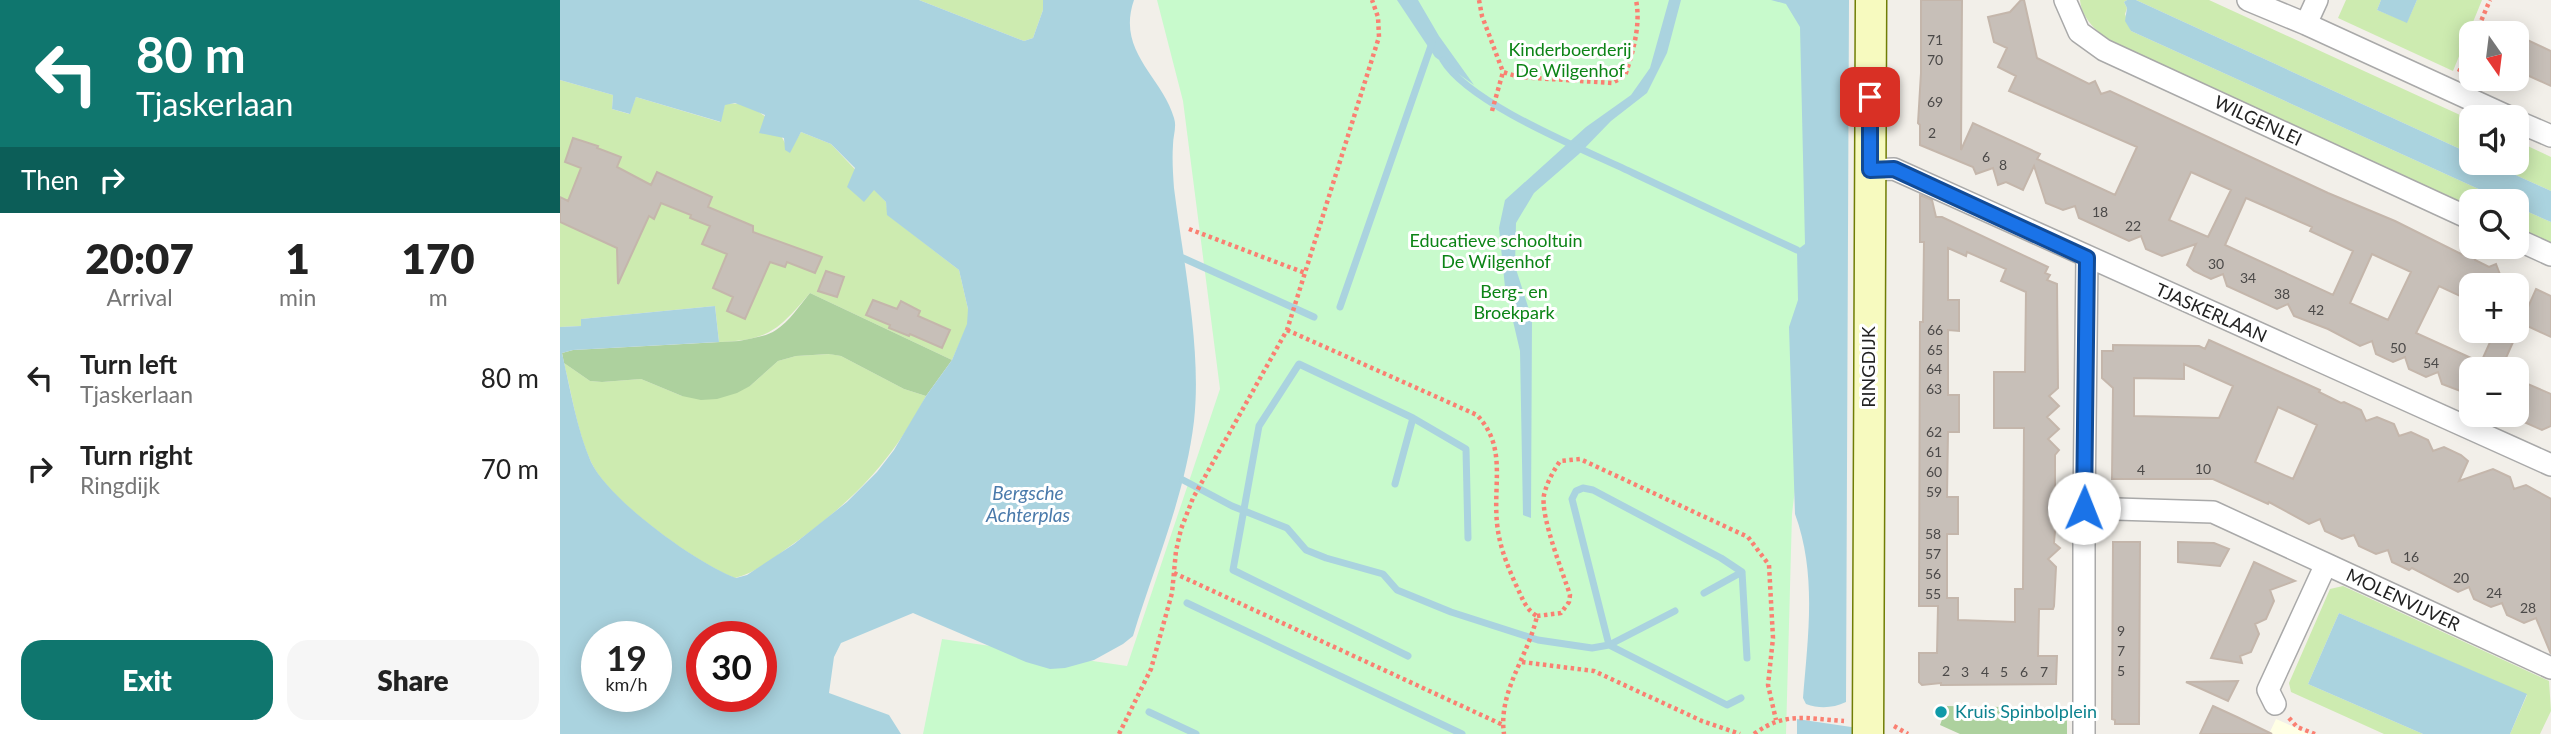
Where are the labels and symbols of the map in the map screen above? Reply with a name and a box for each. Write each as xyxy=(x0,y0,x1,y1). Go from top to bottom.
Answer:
north arrow xyxy=(2459,21,2529,91)
house number: 71 xyxy=(1927,31,1943,48)
park label: Kinderboerderij De Wilgenhof xyxy=(1508,38,1632,81)
house number: 70 xyxy=(1927,51,1943,68)
pin xyxy=(1840,67,1900,127)
street label: WILGENLEI xyxy=(2211,90,2306,150)
house number: 69 xyxy=(1927,93,1943,110)
house number: 2 xyxy=(1928,124,1936,141)
house number: 6 xyxy=(1982,148,1990,165)
house number: 8 xyxy=(1999,156,2007,173)
house number: 18 xyxy=(2092,203,2108,220)
house number: 22 xyxy=(2125,217,2141,234)
park label: Educatieve schooltuin De Wilgenhof xyxy=(1409,229,1583,272)
house number: 30 xyxy=(2208,255,2224,272)
house number: 34 xyxy=(2240,269,2256,286)
street label: TJASKERLAAN xyxy=(2152,278,2271,346)
park label: Berg- en Broekpark xyxy=(1473,280,1555,323)
house number: 38 xyxy=(2274,285,2290,302)
house number: 42 xyxy=(2308,301,2324,318)
house number: 66 xyxy=(1927,321,1943,338)
street label: RINGDIJK xyxy=(1857,326,1879,408)
house number: 50 xyxy=(2390,339,2406,356)
house number: 65 xyxy=(1927,341,1943,358)
house number: 54 xyxy=(2423,354,2439,371)
house number: 64 xyxy=(1926,360,1942,377)
house number: 63 xyxy=(1926,380,1942,397)
house number: 62 xyxy=(1926,423,1942,440)
house number: 61 xyxy=(1926,443,1942,460)
house number: 10 xyxy=(2195,460,2211,477)
house number: 4 xyxy=(2137,461,2145,478)
house number: 60 xyxy=(1926,463,1942,480)
position arrow xyxy=(2047,471,2121,545)
water label: Bergsche Achterplas xyxy=(985,481,1070,526)
house number: 59 xyxy=(1926,483,1942,500)
house number: 58 xyxy=(1925,525,1941,542)
house number: 57 xyxy=(1925,545,1941,562)
house number: 16 xyxy=(2403,548,2419,565)
street label: MOLENVIJVER xyxy=(2343,563,2465,635)
house number: 56 xyxy=(1925,565,1941,582)
house number: 20 xyxy=(2453,569,2469,586)
house number: 24 xyxy=(2486,584,2502,601)
house number: 55 xyxy=(1925,585,1941,602)
house number: 28 xyxy=(2520,599,2536,616)
speed limit sign: 30 xyxy=(686,621,777,712)
house number: 9 xyxy=(2117,622,2125,639)
house number: 7 xyxy=(2117,642,2125,659)
house number: 2 xyxy=(1942,662,1950,679)
house number: 5 xyxy=(2117,662,2125,679)
house number: 3 xyxy=(1961,663,1969,680)
house number: 4 xyxy=(1981,663,1989,680)
house number: 5 xyxy=(2000,663,2008,680)
house number: 6 xyxy=(2020,663,2028,680)
house number: 7 xyxy=(2040,663,2048,680)
place label: Kruis Spinbolplein xyxy=(1955,700,2097,722)
marker: Kruis Spinbolplein xyxy=(1933,704,1949,720)

